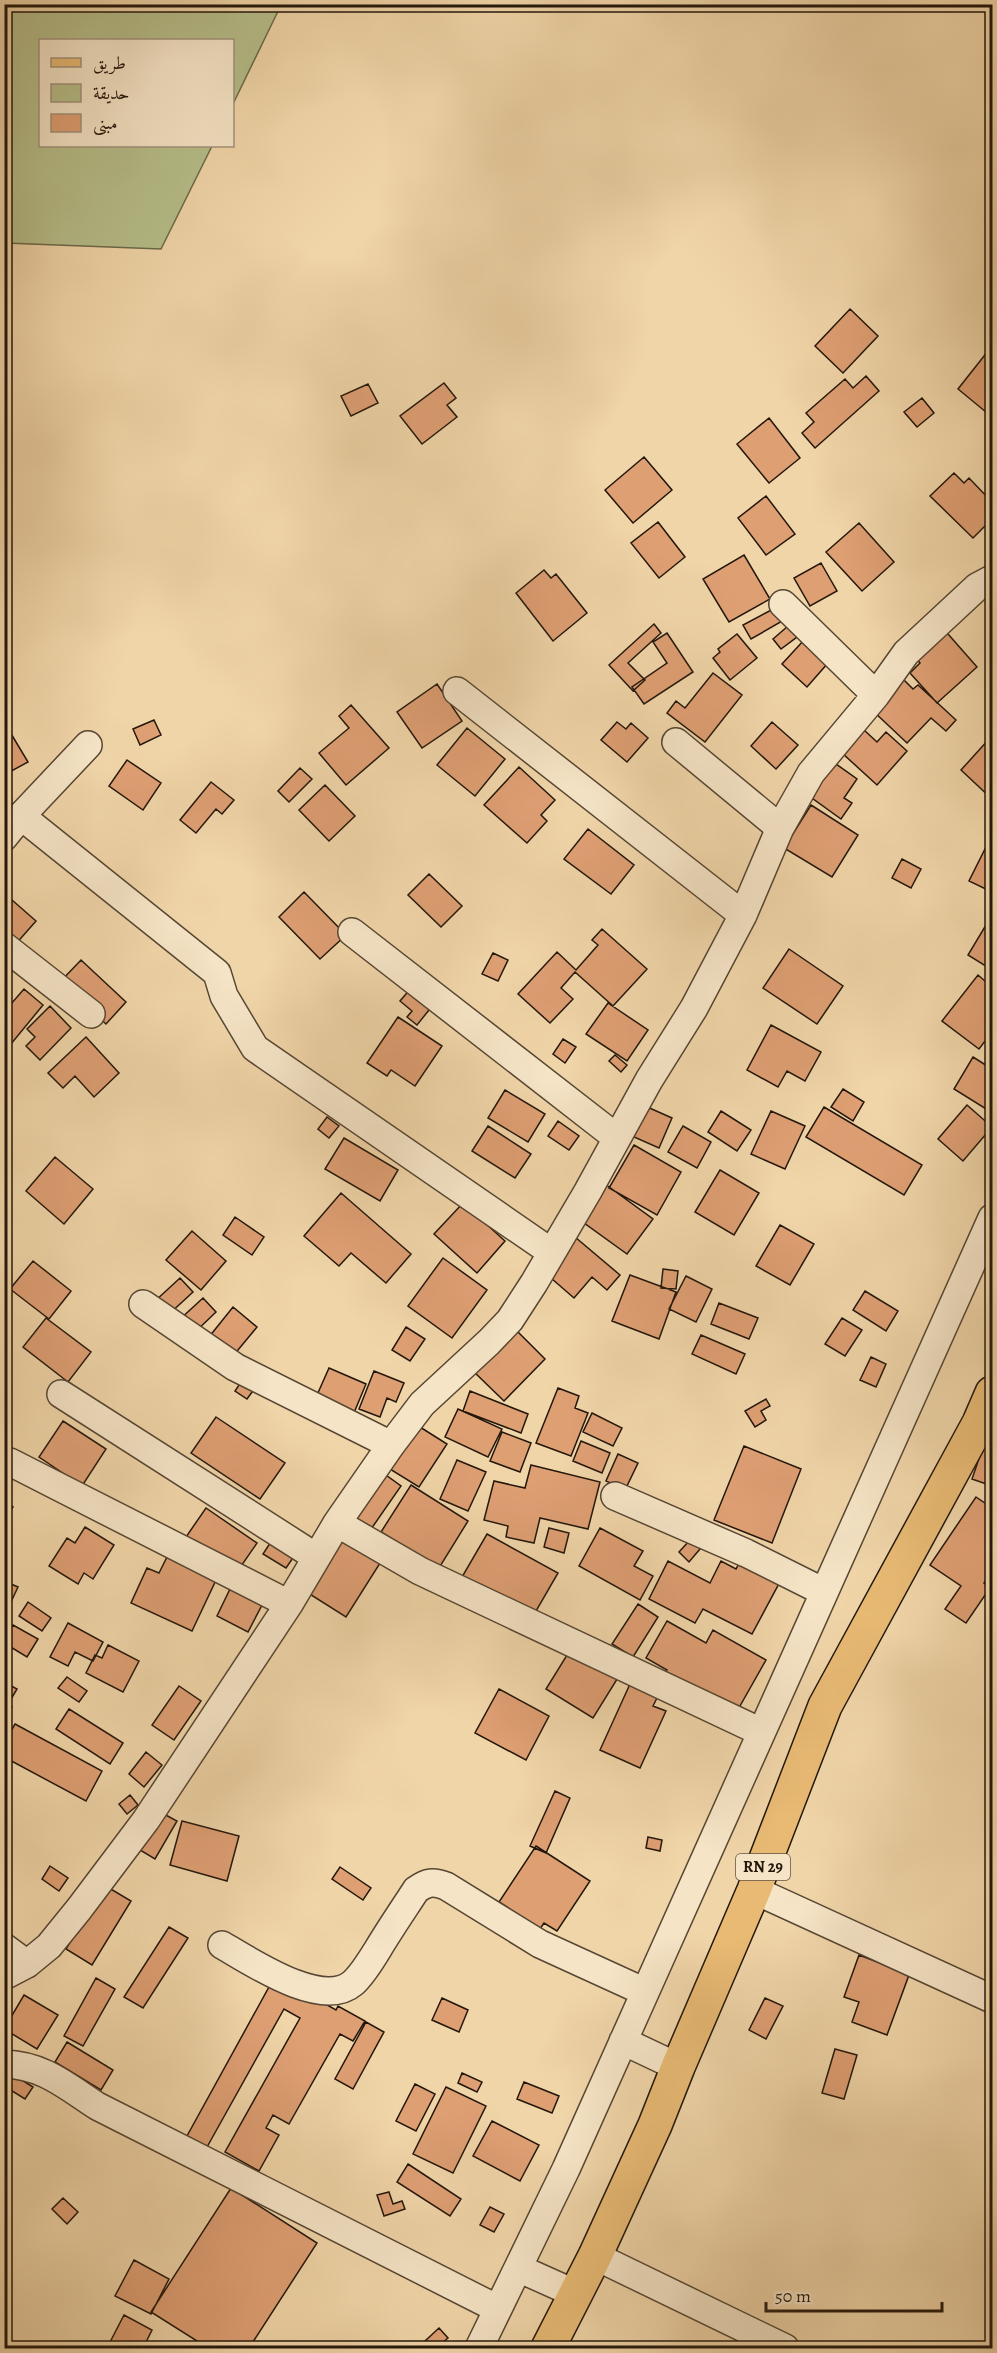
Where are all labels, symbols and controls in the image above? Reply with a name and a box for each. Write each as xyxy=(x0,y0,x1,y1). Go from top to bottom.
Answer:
legend xyxy=(39,39,234,147)
text: طريق xyxy=(93,51,126,75)
text: حديقة xyxy=(93,81,129,105)
text: مبنى xyxy=(93,111,118,136)
road number: RN 29 xyxy=(736,1854,790,1880)
scale bar xyxy=(766,2275,942,2313)
text: 50 m xyxy=(775,2284,811,2308)

